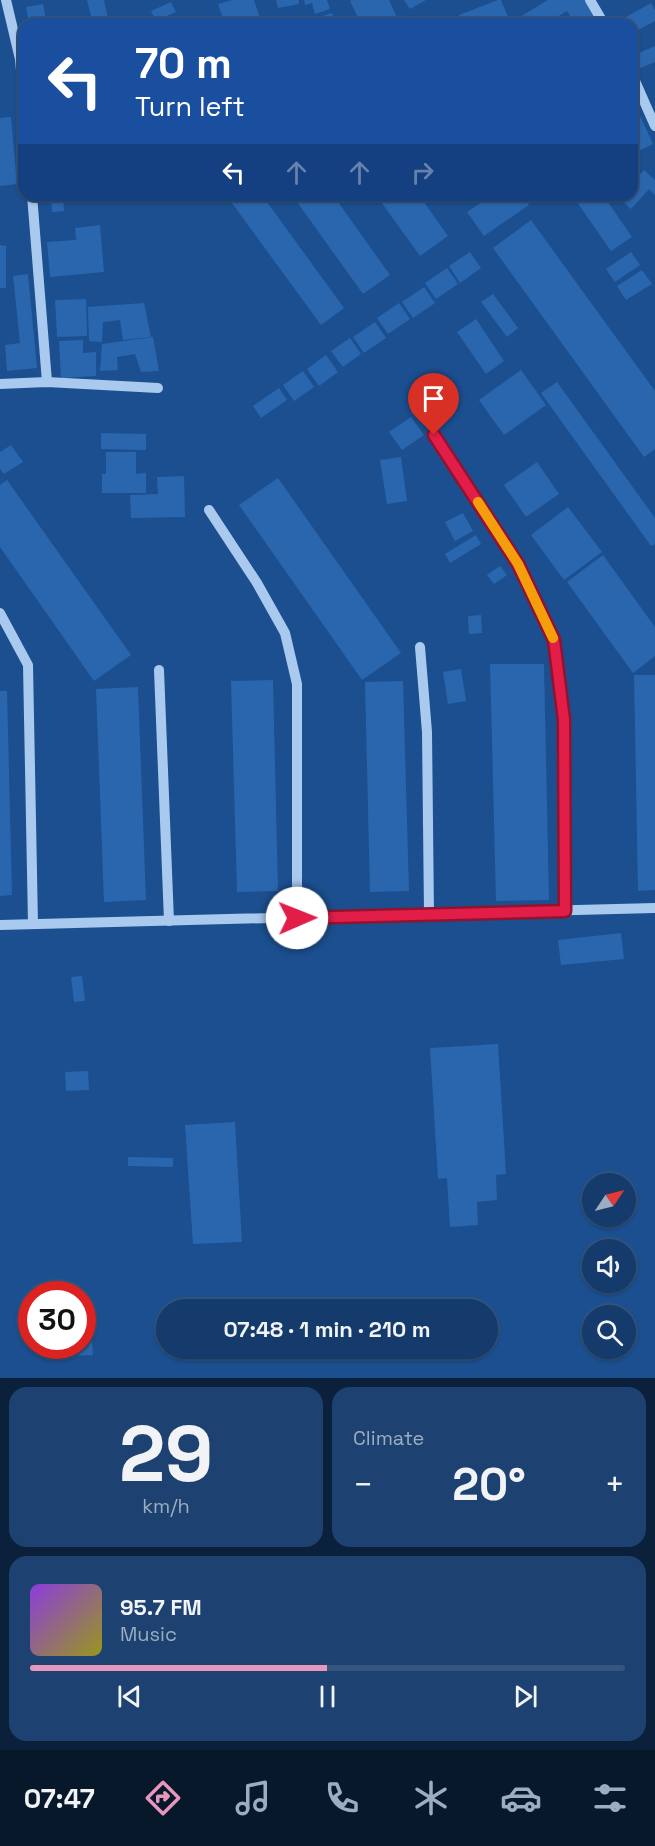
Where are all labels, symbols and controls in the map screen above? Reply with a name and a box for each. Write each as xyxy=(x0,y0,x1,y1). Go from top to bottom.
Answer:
text: 70 m xyxy=(135,37,232,90)
icon: left xyxy=(36,42,114,120)
text: Turn left xyxy=(135,89,245,124)
icon: left xyxy=(217,156,250,189)
icon: ahead xyxy=(280,156,313,189)
icon: ahead xyxy=(343,156,376,189)
icon: right xyxy=(406,156,439,189)
pin xyxy=(408,373,459,435)
icon: arrive xyxy=(417,382,450,415)
position arrow xyxy=(265,886,329,950)
north arrow xyxy=(582,1173,636,1227)
map controls xyxy=(582,1173,636,1359)
button: sound xyxy=(582,1239,636,1293)
speed limit sign: 30 xyxy=(18,1281,96,1359)
button: search xyxy=(582,1305,636,1359)
text: 07:48 · 1 min · 210 m xyxy=(223,1315,431,1343)
text: 29 xyxy=(119,1404,213,1504)
text: Climate xyxy=(353,1425,424,1451)
text: 20° xyxy=(452,1456,526,1513)
text: − xyxy=(353,1464,373,1506)
text: + xyxy=(605,1464,625,1506)
text: km/h xyxy=(142,1493,190,1519)
text: 95.7 FM xyxy=(120,1593,202,1621)
text: Music xyxy=(120,1621,177,1647)
icon: previous xyxy=(113,1680,146,1713)
icon: pause xyxy=(311,1680,344,1713)
icon: next xyxy=(509,1680,542,1713)
icon: directions xyxy=(142,1777,184,1819)
icon: music xyxy=(232,1777,274,1819)
icon: phone xyxy=(321,1777,363,1819)
icon: climate xyxy=(410,1777,452,1819)
icon: car xyxy=(500,1777,542,1819)
icon: filters xyxy=(589,1777,631,1819)
text: 07:47 xyxy=(24,1781,95,1816)

